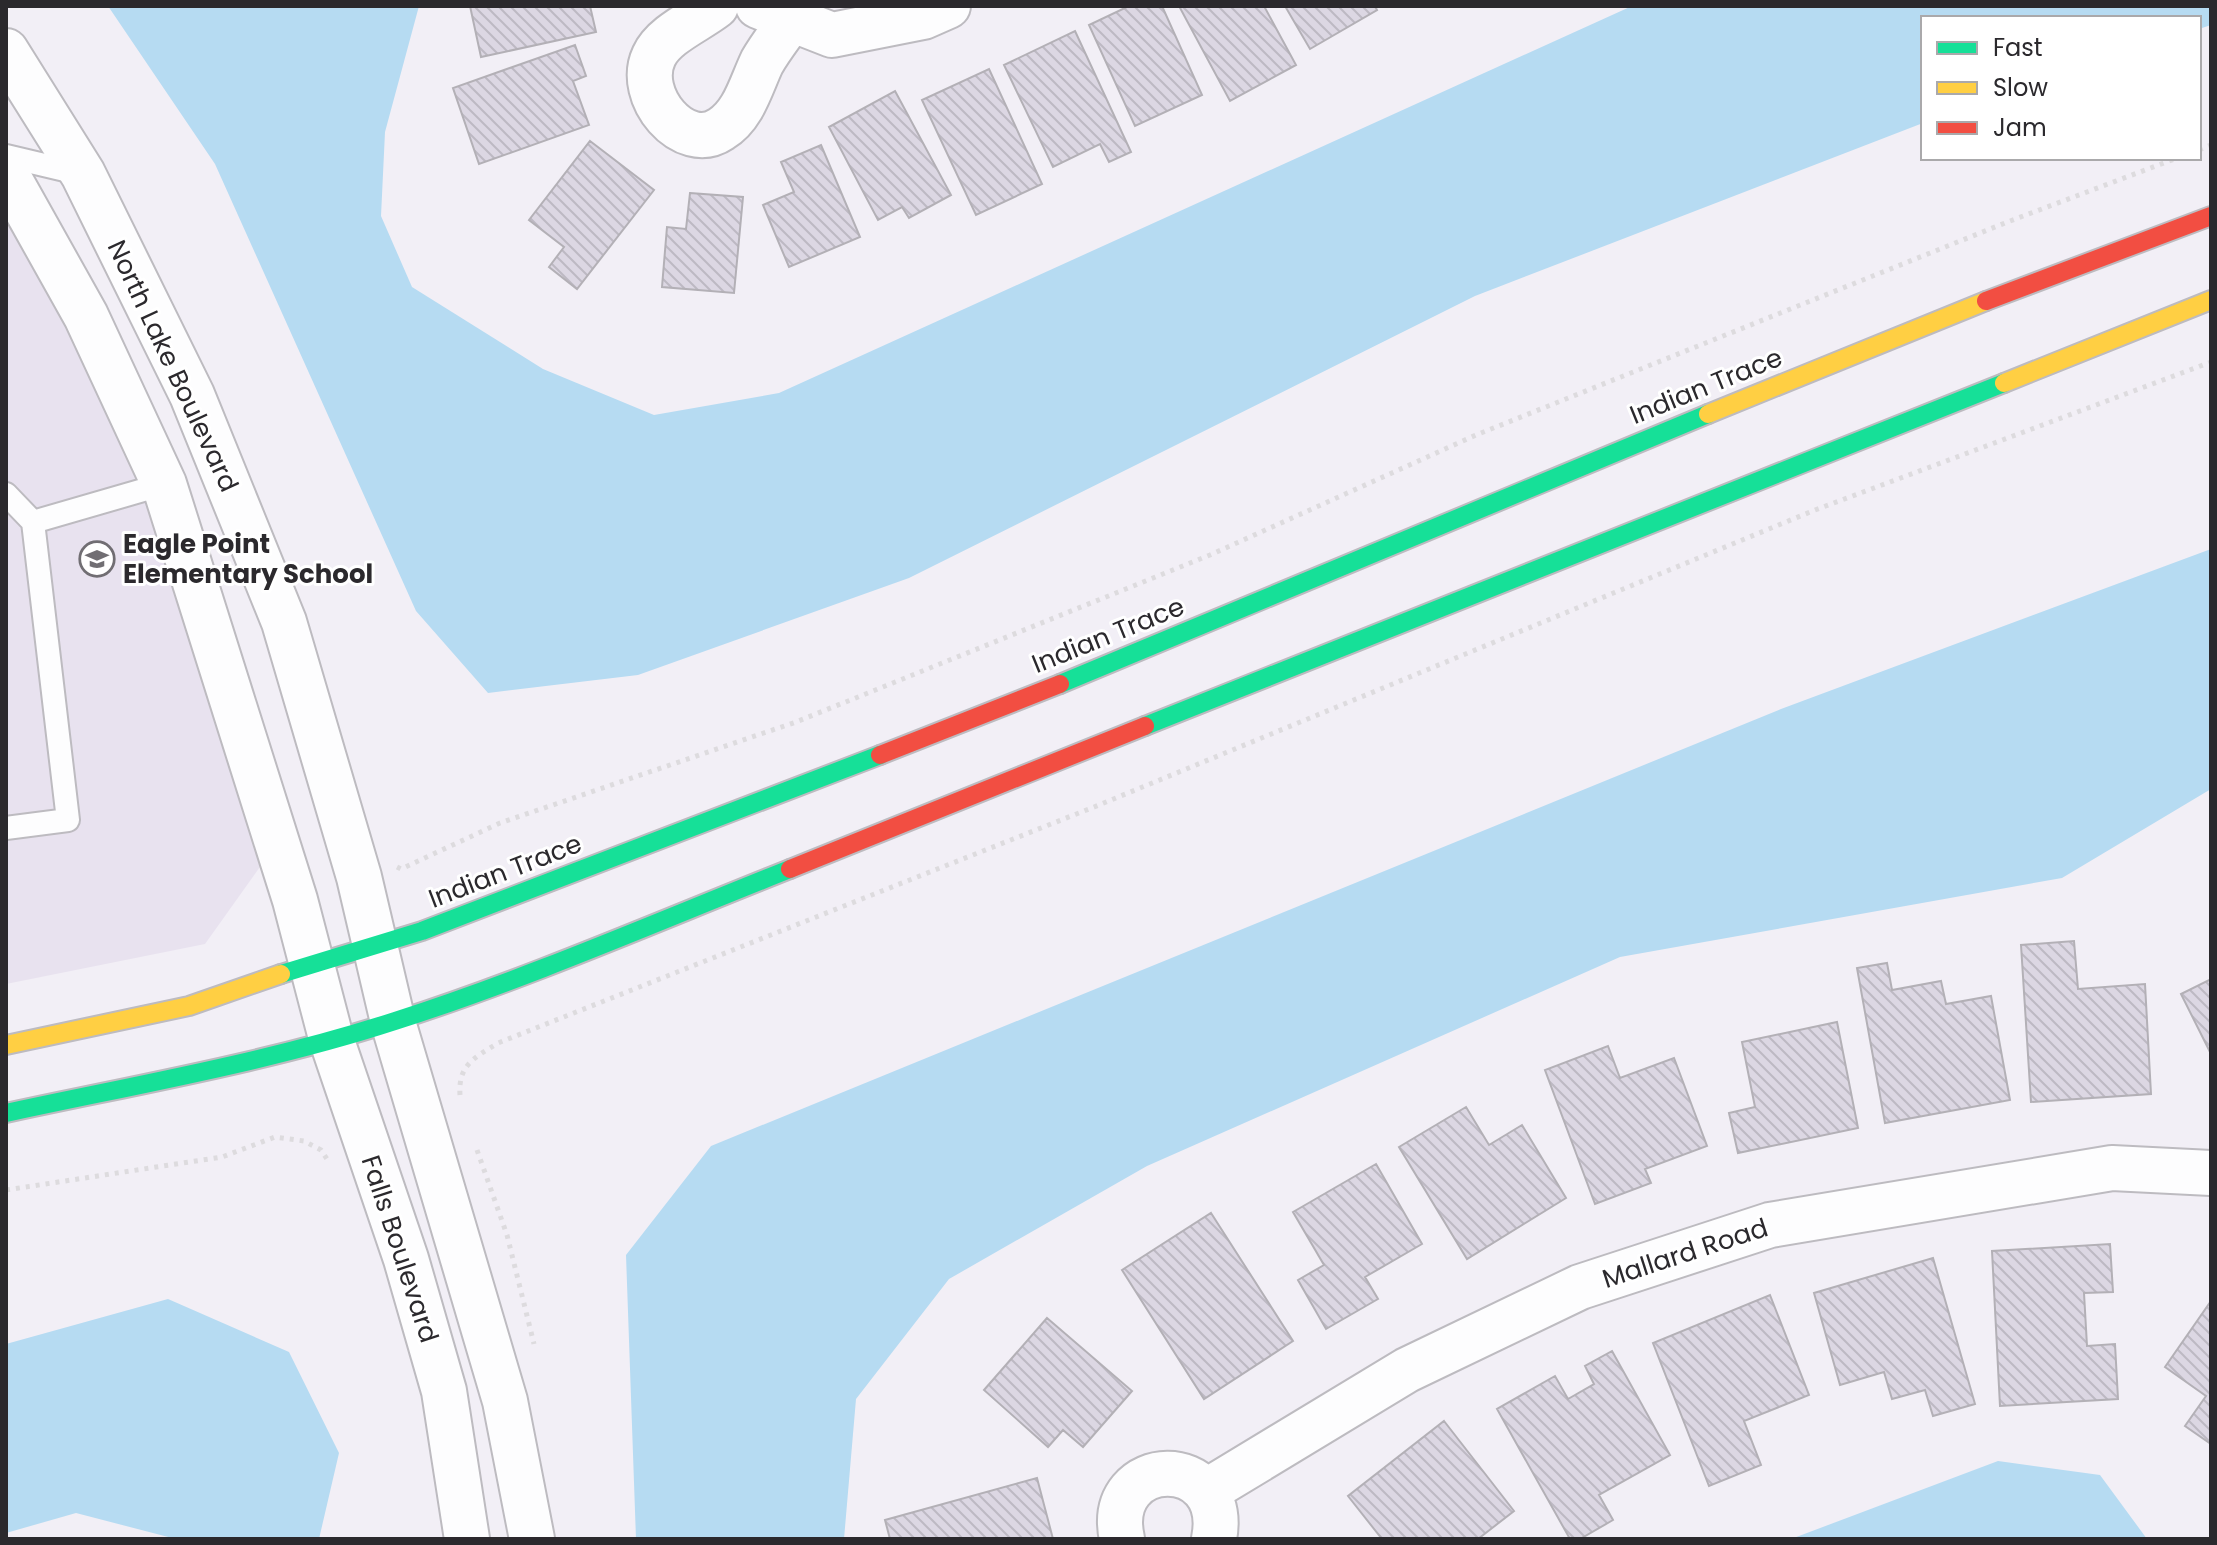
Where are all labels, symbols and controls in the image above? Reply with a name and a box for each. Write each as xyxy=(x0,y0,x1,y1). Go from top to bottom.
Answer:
legend xyxy=(1921,16,2201,160)
text: Fast xyxy=(1993,31,2043,64)
text: Slow xyxy=(1993,71,2048,104)
text: Jam xyxy=(1993,111,2047,144)
street label: North Lake Boulevard xyxy=(99,234,247,498)
street label: Indian Trace xyxy=(1624,339,1788,433)
place label: Eagle Point Elementary School xyxy=(123,526,373,592)
school or university icon: Eagle Point Elementary School xyxy=(78,540,116,578)
street label: Indian Trace xyxy=(1026,588,1190,682)
street label: Indian Trace xyxy=(423,825,587,917)
street label: Falls Boulevard xyxy=(353,1151,447,1347)
street label: Mallard Road xyxy=(1598,1209,1772,1297)

